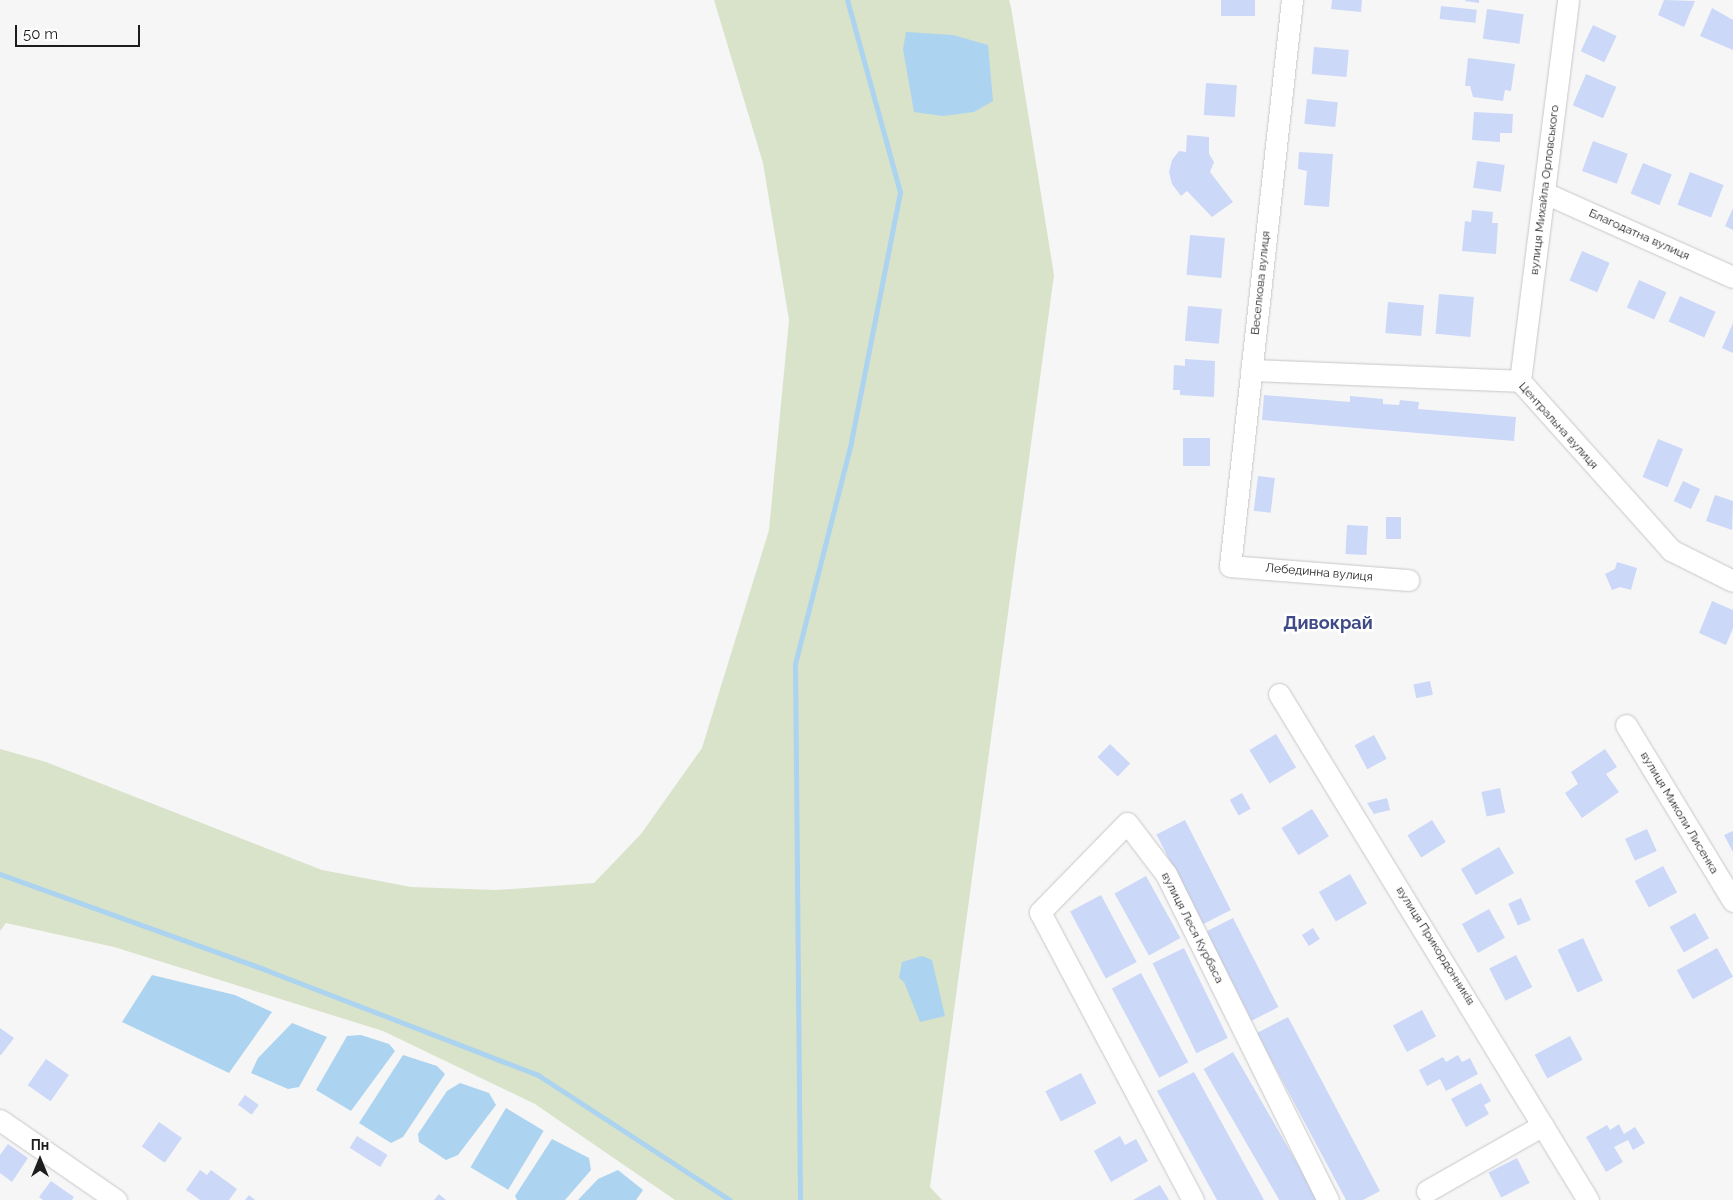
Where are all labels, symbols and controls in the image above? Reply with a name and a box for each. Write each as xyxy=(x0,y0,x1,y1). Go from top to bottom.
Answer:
scale bar xyxy=(18,15,142,47)
text: 50 m xyxy=(23,25,58,43)
street label: вулиця Михайла Орловського xyxy=(1527,104,1563,276)
street label: Благодатна вулиця xyxy=(1586,206,1692,264)
street label: Веселкова вулиця xyxy=(1248,230,1274,336)
street label: Центральна вулиця xyxy=(1515,380,1601,472)
street label: Лебединна вулиця xyxy=(1265,561,1373,585)
district label: Дивокрай xyxy=(1283,612,1373,634)
street label: вулиця Миколи Лисенка xyxy=(1637,749,1721,877)
street label: вулиця Леся Курбаса xyxy=(1158,870,1226,986)
street label: вулиця Прикордонників xyxy=(1393,884,1477,1008)
north arrow xyxy=(15,1135,65,1185)
text: Пн xyxy=(31,1137,49,1153)

